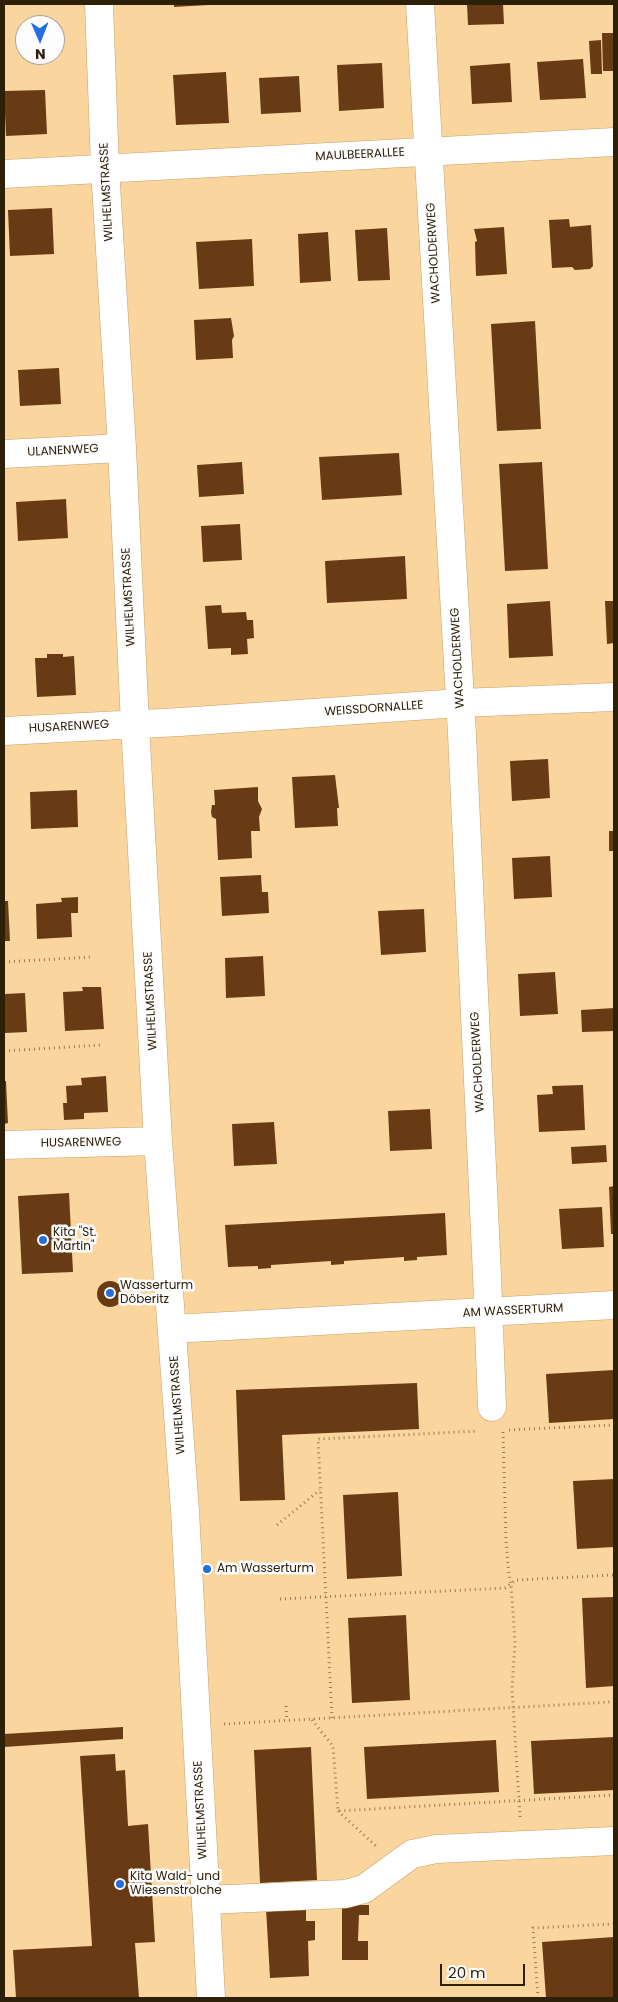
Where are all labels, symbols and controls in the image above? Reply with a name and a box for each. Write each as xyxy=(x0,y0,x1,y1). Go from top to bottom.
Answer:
north arrow xyxy=(15,15,65,65)
text: N xyxy=(35,44,46,64)
street label: WILHELMSTRASSE xyxy=(97,142,117,242)
street label: MAULBEERALLEE xyxy=(315,145,405,165)
street label: WACHOLDERWEG xyxy=(424,202,444,304)
street label: ULANENWEG xyxy=(27,442,99,460)
street label: WILHELMSTRASSE xyxy=(119,547,139,647)
street label: WACHOLDERWEG xyxy=(448,607,468,709)
street label: WEISSDORNALLEE xyxy=(324,698,424,720)
street label: HUSARENWEG xyxy=(28,718,110,736)
street label: WILHELMSTRASSE xyxy=(141,951,161,1051)
street label: WACHOLDERWEG xyxy=(468,1011,488,1113)
street label: HUSARENWEG xyxy=(41,1135,121,1151)
place label: Kita "St. Martin" xyxy=(53,1226,96,1254)
marker: Kita "St. Martin" xyxy=(37,1234,49,1246)
place label: Wasserturm Döberitz xyxy=(120,1279,193,1307)
marker: Wasserturm Döberitz xyxy=(104,1287,116,1299)
street label: AM WASSERTURM xyxy=(462,1301,564,1321)
street label: WILHELMSTRASSE xyxy=(167,1355,189,1455)
place label: Am Wasserturm xyxy=(217,1562,314,1576)
marker: Am Wasserturm xyxy=(201,1563,213,1575)
street label: WILHELMSTRASSE xyxy=(191,1760,211,1860)
place label: Kita Wald- und Wiesenstrolche xyxy=(130,1870,222,1898)
marker: Kita Wald- und Wiesenstrolche xyxy=(114,1878,126,1890)
scale bar xyxy=(443,1954,528,1986)
text: 20 m xyxy=(448,1962,486,1983)

